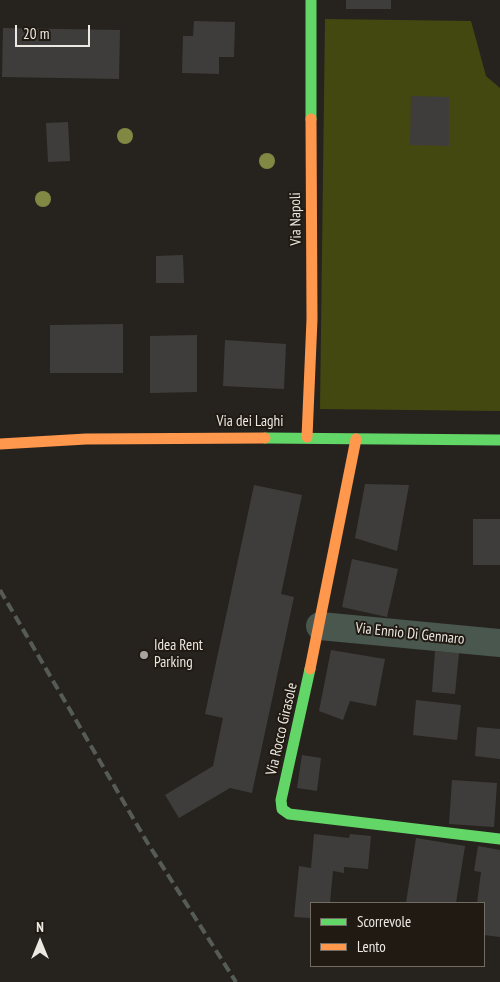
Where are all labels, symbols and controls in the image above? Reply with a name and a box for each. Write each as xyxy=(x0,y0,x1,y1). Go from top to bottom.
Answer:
scale bar xyxy=(18,15,92,47)
text: 20 m xyxy=(23,24,49,43)
street label: Via Napoli xyxy=(287,192,305,246)
street label: Via dei Laghi xyxy=(217,413,283,431)
street label: Via Ennio Di Gennaro xyxy=(355,619,465,649)
place label: Idea Rent Parking xyxy=(154,637,203,672)
marker: Idea Rent Parking xyxy=(138,649,150,661)
street label: Via Rocco Girasole xyxy=(263,681,301,777)
legend xyxy=(310,902,485,967)
text: Scorrevole xyxy=(357,912,411,931)
north arrow xyxy=(15,917,65,967)
text: N xyxy=(36,918,44,936)
text: Lento xyxy=(357,937,386,956)

